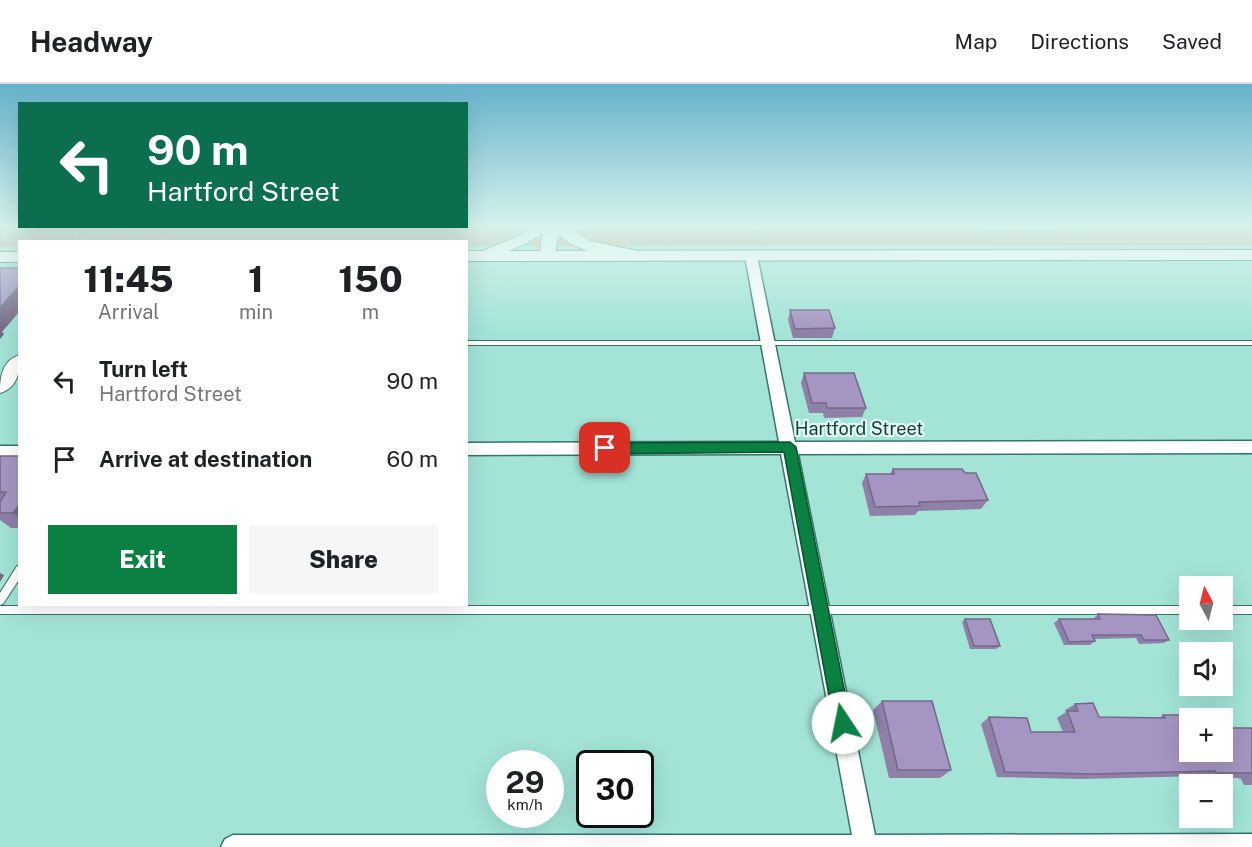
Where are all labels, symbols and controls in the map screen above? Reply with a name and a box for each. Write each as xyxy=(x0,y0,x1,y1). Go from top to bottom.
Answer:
text: Headway xyxy=(30,25,153,58)
text: Map xyxy=(955,29,997,54)
text: Directions xyxy=(1030,29,1129,54)
text: Saved xyxy=(1162,29,1222,54)
text: 90 m xyxy=(147,125,249,174)
icon: left xyxy=(48,126,126,204)
text: Hartford Street xyxy=(147,175,340,207)
text: 11:45 xyxy=(83,258,174,300)
text: 1 xyxy=(248,258,264,300)
text: 150 xyxy=(338,258,403,300)
text: Arrival xyxy=(98,300,159,324)
text: min xyxy=(239,300,273,324)
text: m xyxy=(362,300,379,324)
text: Turn left xyxy=(99,356,188,382)
icon: left xyxy=(48,365,81,398)
text: 90 m xyxy=(387,368,438,394)
text: Hartford Street xyxy=(99,382,242,406)
street label: Hartford Street xyxy=(795,418,923,439)
pin xyxy=(579,422,630,473)
icon: arrive xyxy=(588,431,621,464)
icon: arrive xyxy=(48,443,81,476)
text: Arrive at destination xyxy=(99,446,312,472)
text: 60 m xyxy=(387,446,438,472)
button: Exit xyxy=(48,525,237,594)
button: Share xyxy=(249,525,438,594)
north arrow xyxy=(1179,576,1233,630)
map controls xyxy=(1179,576,1233,828)
button: sound xyxy=(1179,642,1233,696)
position arrow xyxy=(811,691,875,755)
button: + xyxy=(1179,708,1233,762)
speed limit sign: 30 xyxy=(576,750,654,828)
text: 29 xyxy=(506,764,544,800)
button: − xyxy=(1179,774,1233,828)
text: km/h xyxy=(507,796,543,813)

